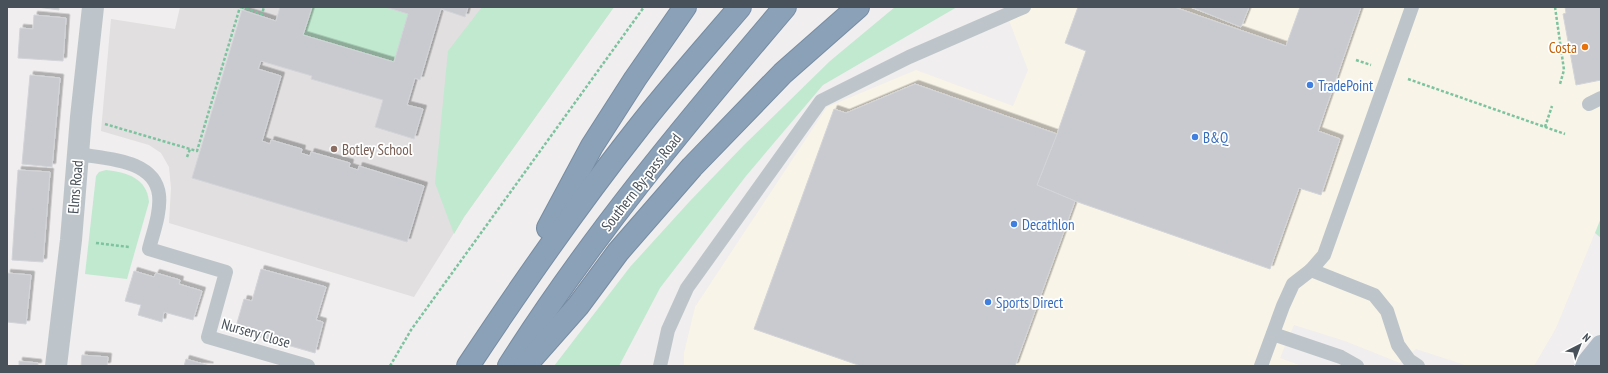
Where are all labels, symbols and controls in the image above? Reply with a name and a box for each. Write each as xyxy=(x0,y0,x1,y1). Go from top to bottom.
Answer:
place label: Costa xyxy=(1549,38,1577,57)
marker: Costa xyxy=(1580,42,1590,52)
place label: TradePoint xyxy=(1318,76,1373,95)
marker: TradePoint xyxy=(1305,80,1315,90)
place label: B&Q xyxy=(1203,128,1229,147)
street label: Southern By-pass Road xyxy=(597,129,685,235)
marker: B&Q xyxy=(1190,132,1200,142)
place label: Botley School xyxy=(342,140,413,159)
marker: Botley School xyxy=(329,144,339,154)
street label: Elms Road xyxy=(63,160,87,214)
place label: Decathlon xyxy=(1022,215,1075,234)
marker: Decathlon xyxy=(1009,219,1019,229)
place label: Sports Direct xyxy=(996,293,1063,312)
marker: Sports Direct xyxy=(983,297,993,307)
street label: Nursery Close xyxy=(219,314,293,352)
north arrow xyxy=(1560,325,1600,365)
text: N xyxy=(1580,330,1594,345)

